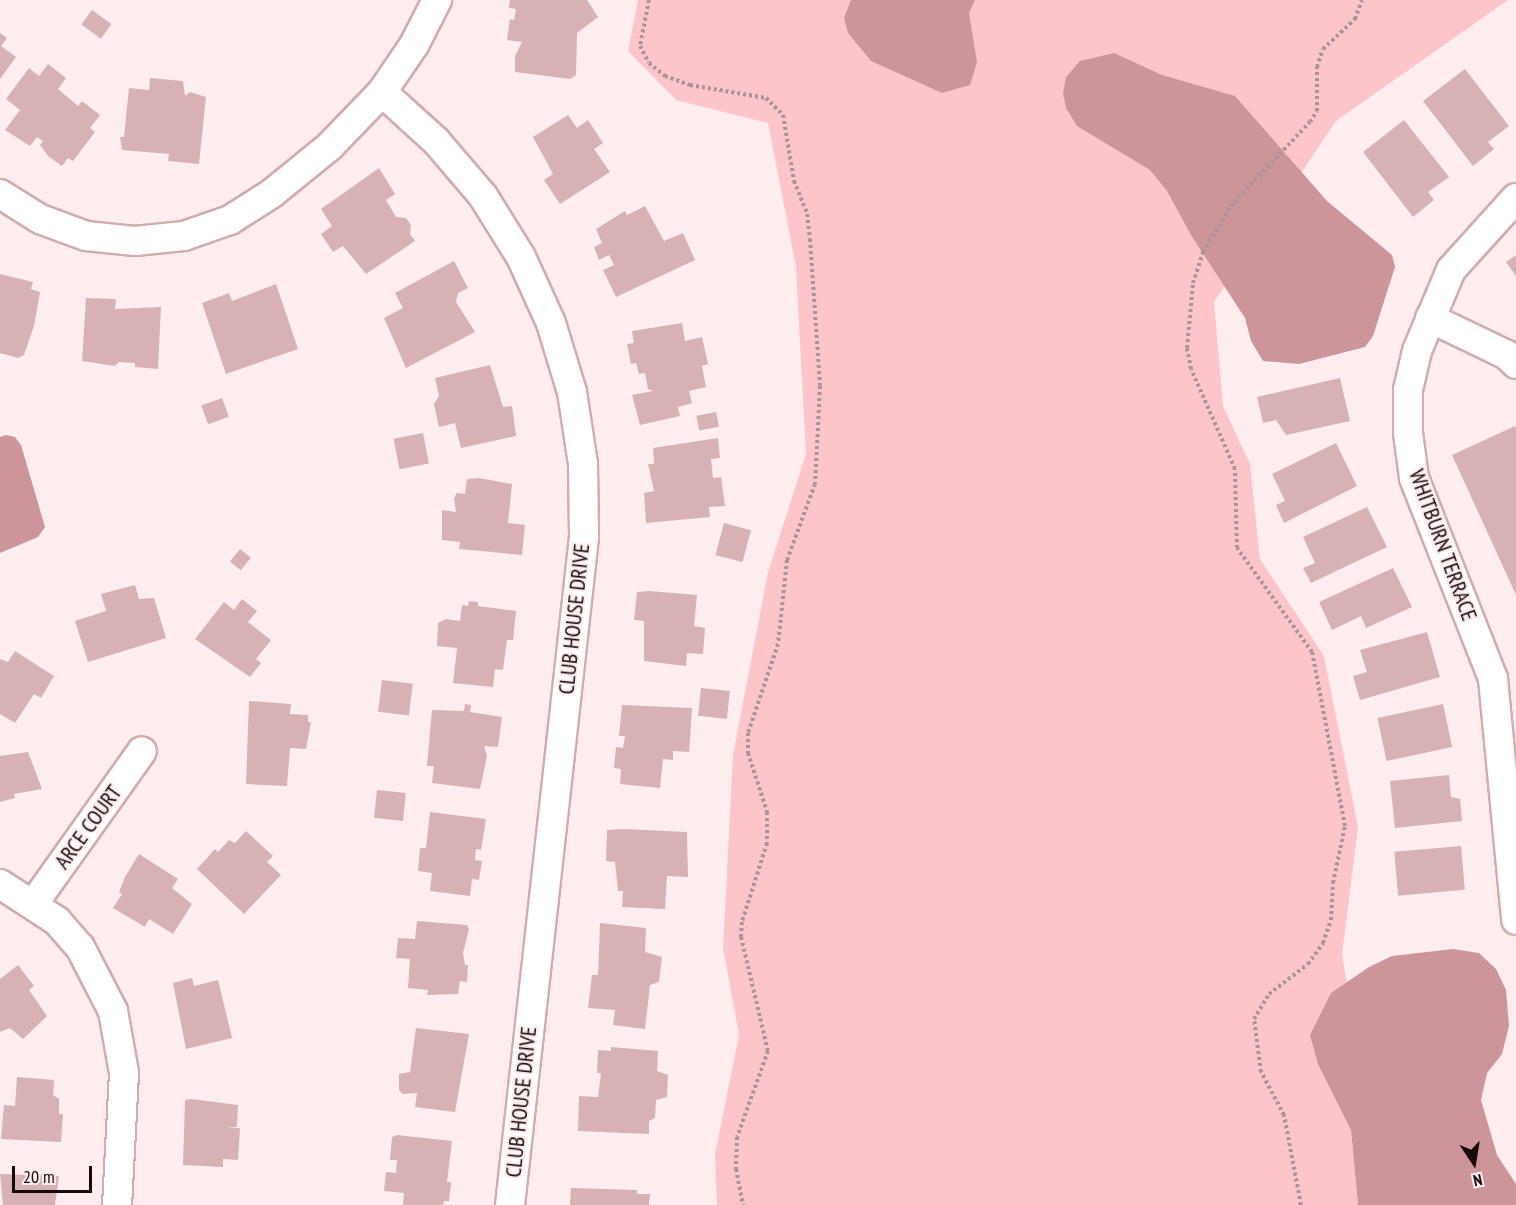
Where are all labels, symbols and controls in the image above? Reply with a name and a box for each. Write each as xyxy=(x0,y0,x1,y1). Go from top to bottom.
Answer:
street label: WHITBURN TERRACE xyxy=(1403,465,1483,625)
street label: CLUB HOUSE DRIVE xyxy=(553,542,595,696)
street label: ARCE COURT xyxy=(49,780,127,874)
street label: CLUB HOUSE DRIVE xyxy=(500,1025,542,1179)
north arrow xyxy=(1444,1133,1504,1193)
scale bar xyxy=(15,1154,94,1192)
text: 20 m xyxy=(23,1165,55,1188)
text: N xyxy=(1471,1170,1484,1191)

